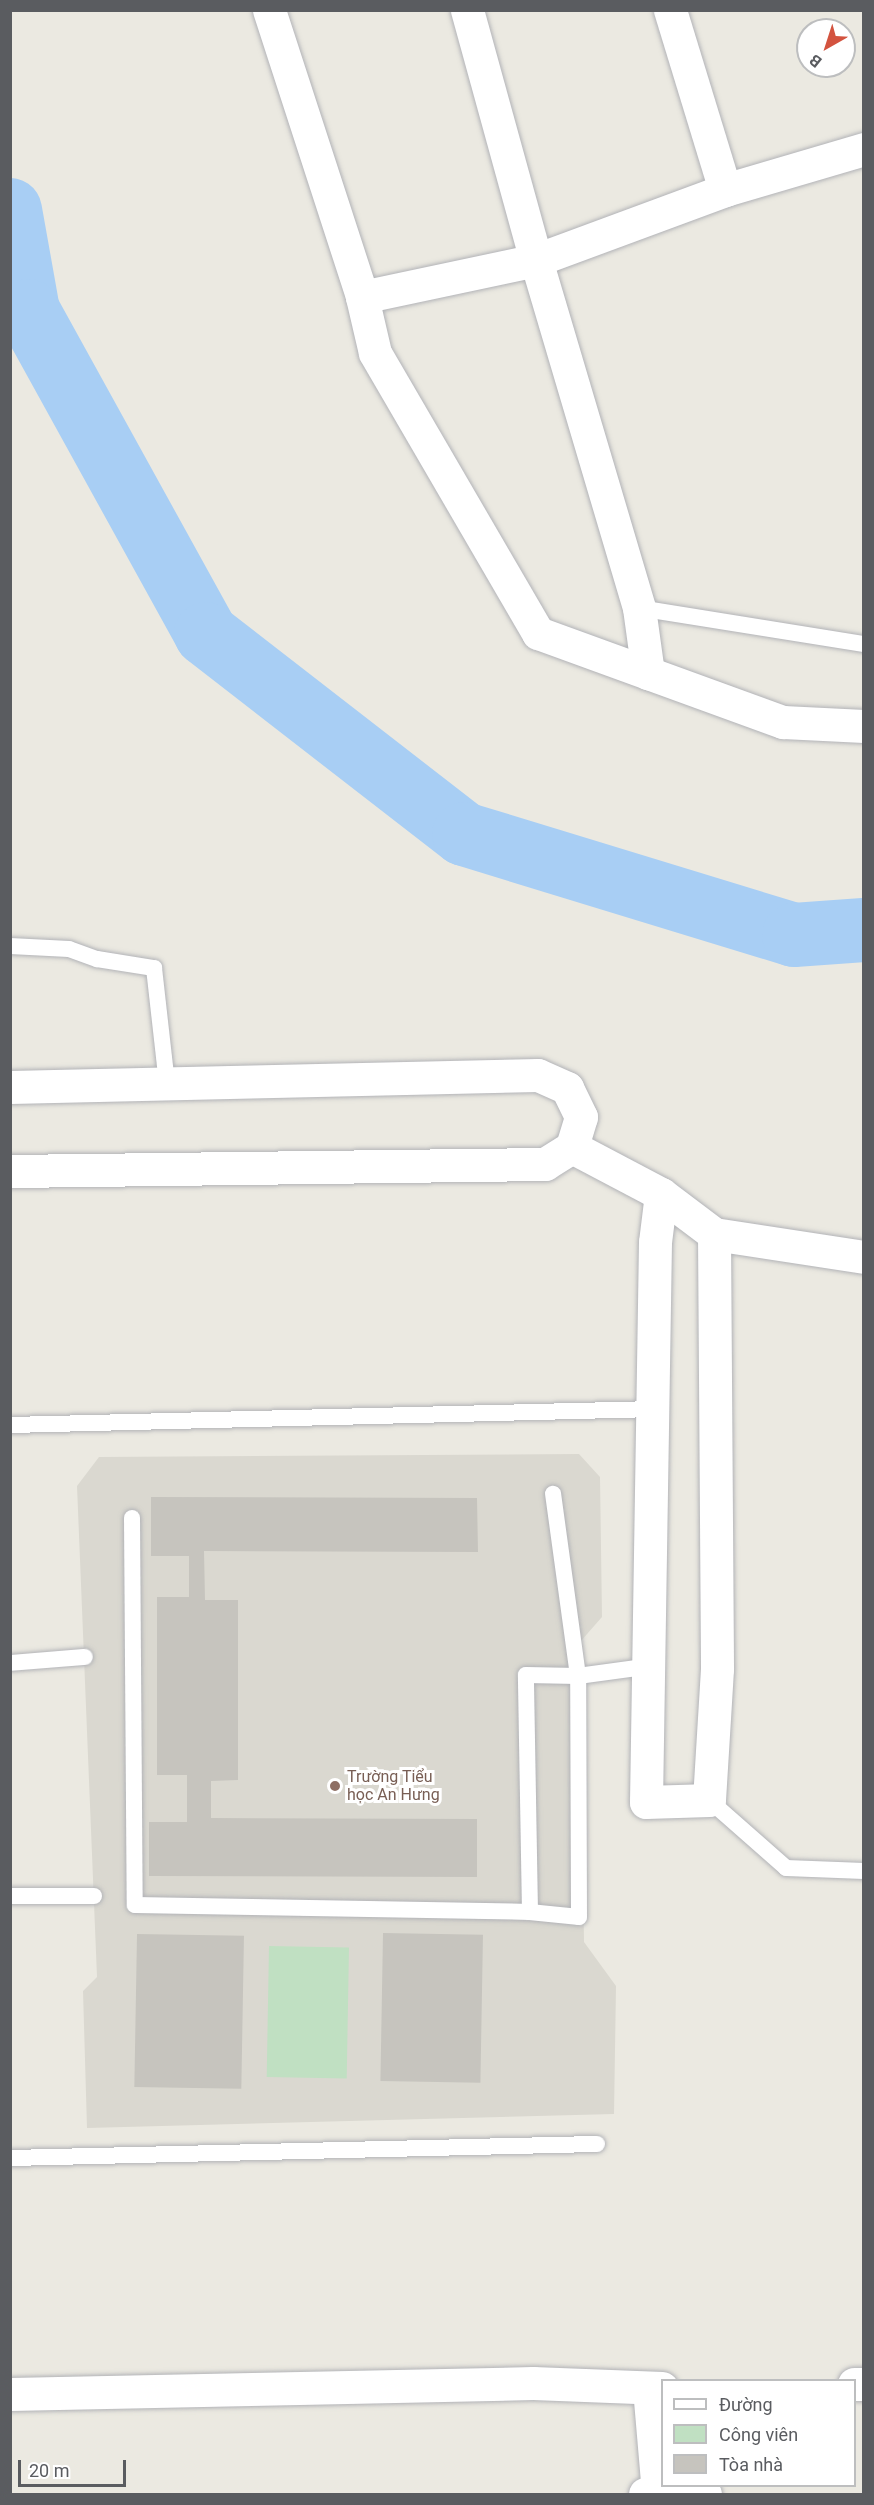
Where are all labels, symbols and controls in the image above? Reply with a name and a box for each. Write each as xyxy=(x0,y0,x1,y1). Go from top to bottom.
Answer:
north arrow xyxy=(796,18,856,78)
text: B xyxy=(806,50,826,71)
place label: Trường Tiểu học An Hưng xyxy=(347,1767,440,1805)
marker: Trường Tiểu học An Hưng xyxy=(328,1779,342,1793)
legend xyxy=(661,2379,856,2487)
text: Đường xyxy=(719,2394,773,2415)
text: Công viên xyxy=(719,2424,798,2445)
scale bar xyxy=(21,2448,129,2486)
text: Tòa nhà xyxy=(719,2454,783,2475)
text: 20 m xyxy=(29,2460,69,2481)

